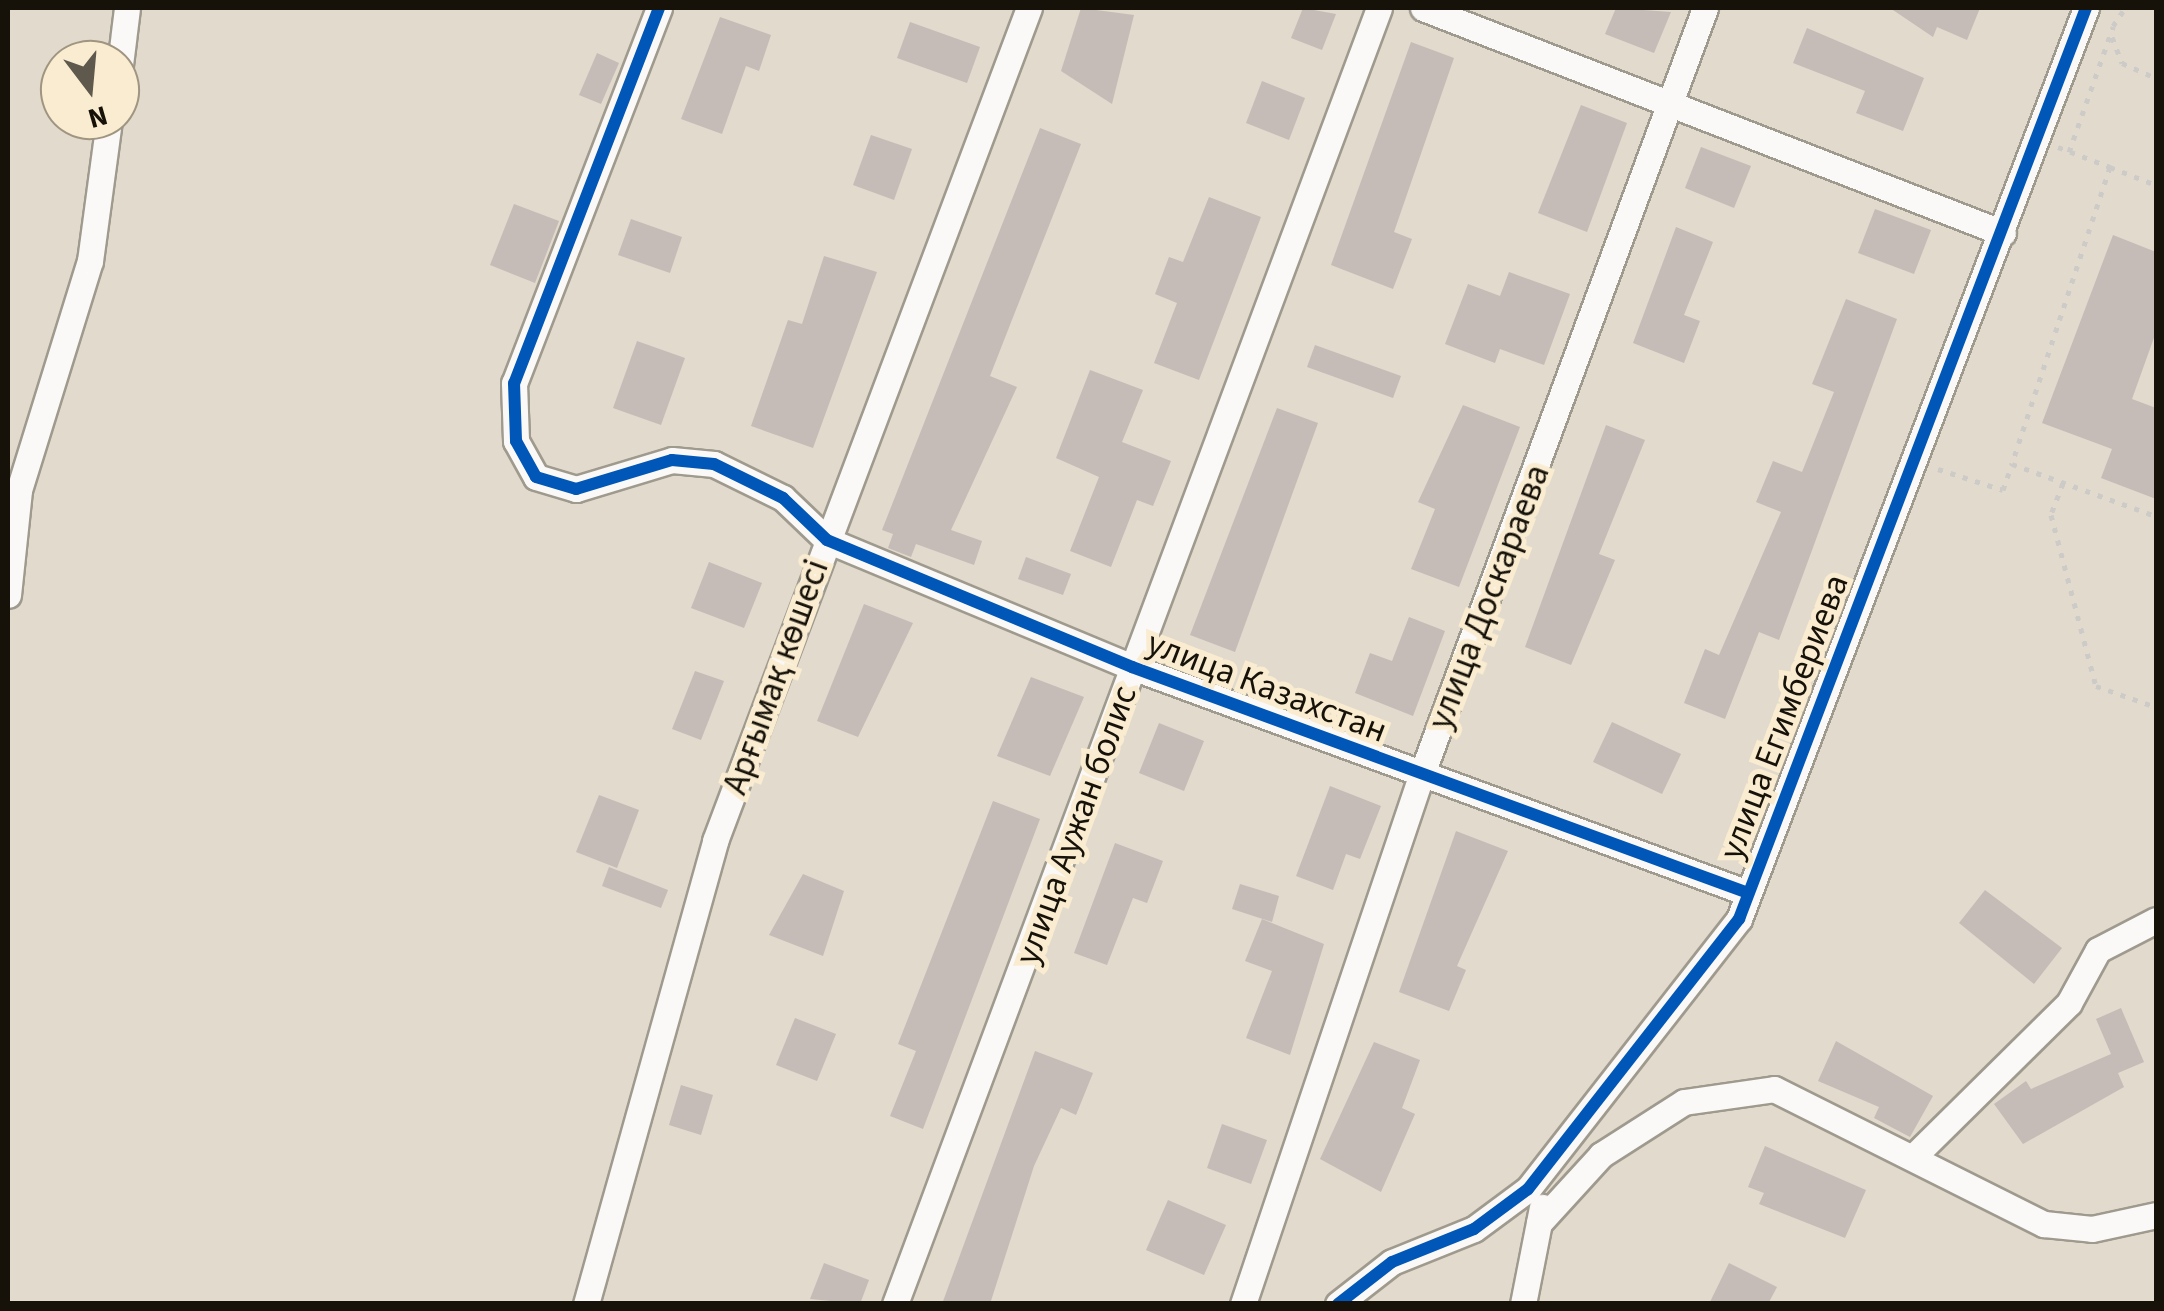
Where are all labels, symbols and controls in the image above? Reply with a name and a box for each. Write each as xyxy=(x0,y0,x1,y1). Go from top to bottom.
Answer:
north arrow xyxy=(40,40,140,140)
text: N xyxy=(83,95,112,139)
street label: улица Доскараева xyxy=(1419,459,1559,735)
street label: Арғымақ көшесі xyxy=(714,554,838,800)
street label: улица Егимбериева xyxy=(1710,569,1858,865)
street label: улица Казахстан xyxy=(1141,622,1393,752)
street label: улица Аужан болис xyxy=(1006,680,1146,970)

